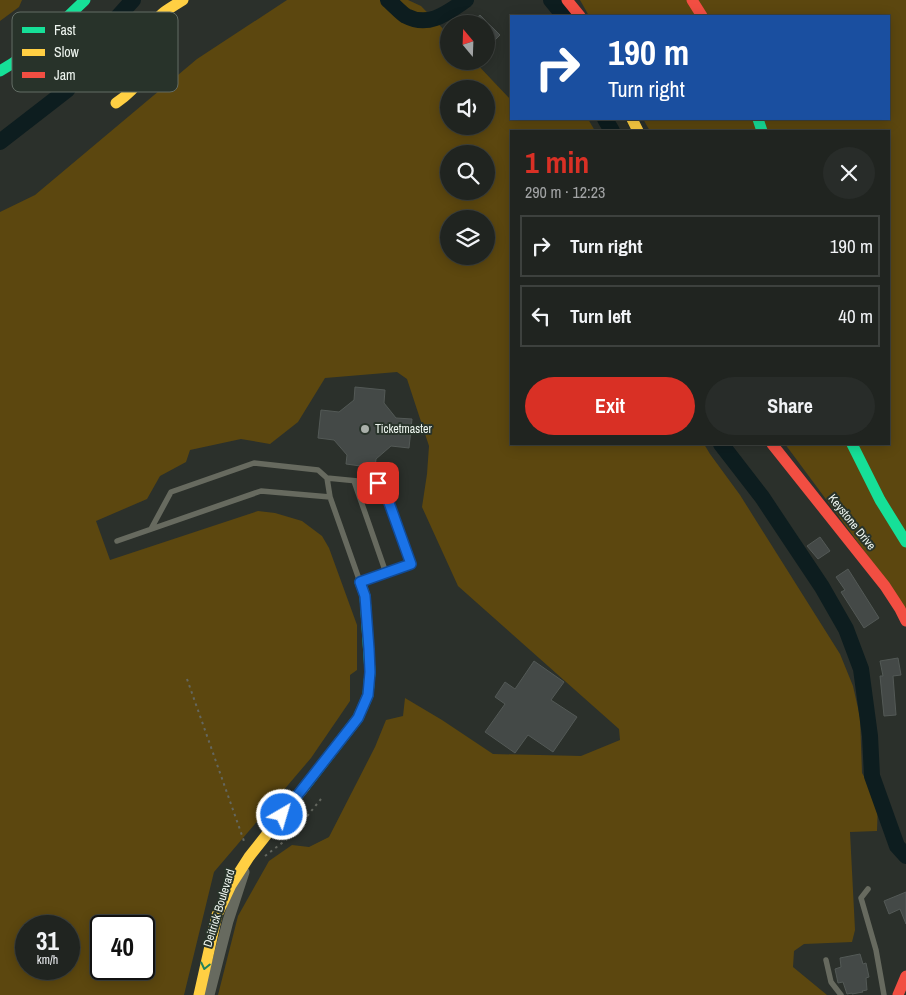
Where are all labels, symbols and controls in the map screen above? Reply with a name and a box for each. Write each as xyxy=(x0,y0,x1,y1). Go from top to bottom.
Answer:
legend xyxy=(12,12,178,92)
north arrow xyxy=(440,15,495,70)
map controls xyxy=(440,15,495,265)
text: Fast xyxy=(54,21,76,39)
text: 190 m xyxy=(608,29,689,76)
icon: right xyxy=(525,35,590,100)
text: Slow xyxy=(54,43,80,61)
text: Jam xyxy=(54,66,76,84)
text: Turn right xyxy=(608,74,685,104)
button: sound xyxy=(440,80,495,135)
text: 1 min xyxy=(525,142,589,182)
button: search xyxy=(440,145,495,200)
button: close xyxy=(823,147,875,199)
text: 290 m · 12:23 xyxy=(525,181,605,203)
button: layers xyxy=(440,210,495,265)
icon: right xyxy=(527,232,555,260)
text: Turn right xyxy=(570,233,642,259)
text: 190 m xyxy=(830,233,873,259)
icon: left xyxy=(527,302,555,330)
text: Turn left xyxy=(570,303,631,329)
text: 40 m xyxy=(838,303,873,329)
button: Exit xyxy=(525,377,695,435)
button: Share xyxy=(705,377,875,435)
place label: Ticketmaster xyxy=(375,421,432,437)
marker: Ticketmaster xyxy=(359,423,371,435)
pin xyxy=(357,462,399,504)
icon: arrive xyxy=(364,469,392,497)
street label: Keystone Drive xyxy=(825,491,879,553)
position arrow xyxy=(255,788,307,840)
street label: Deitrick Boulevard xyxy=(200,867,238,949)
speed limit sign: 40 xyxy=(90,915,155,980)
text: 31 xyxy=(36,924,59,958)
text: km/h xyxy=(37,952,58,968)
one-way arrow xyxy=(200,961,211,970)

